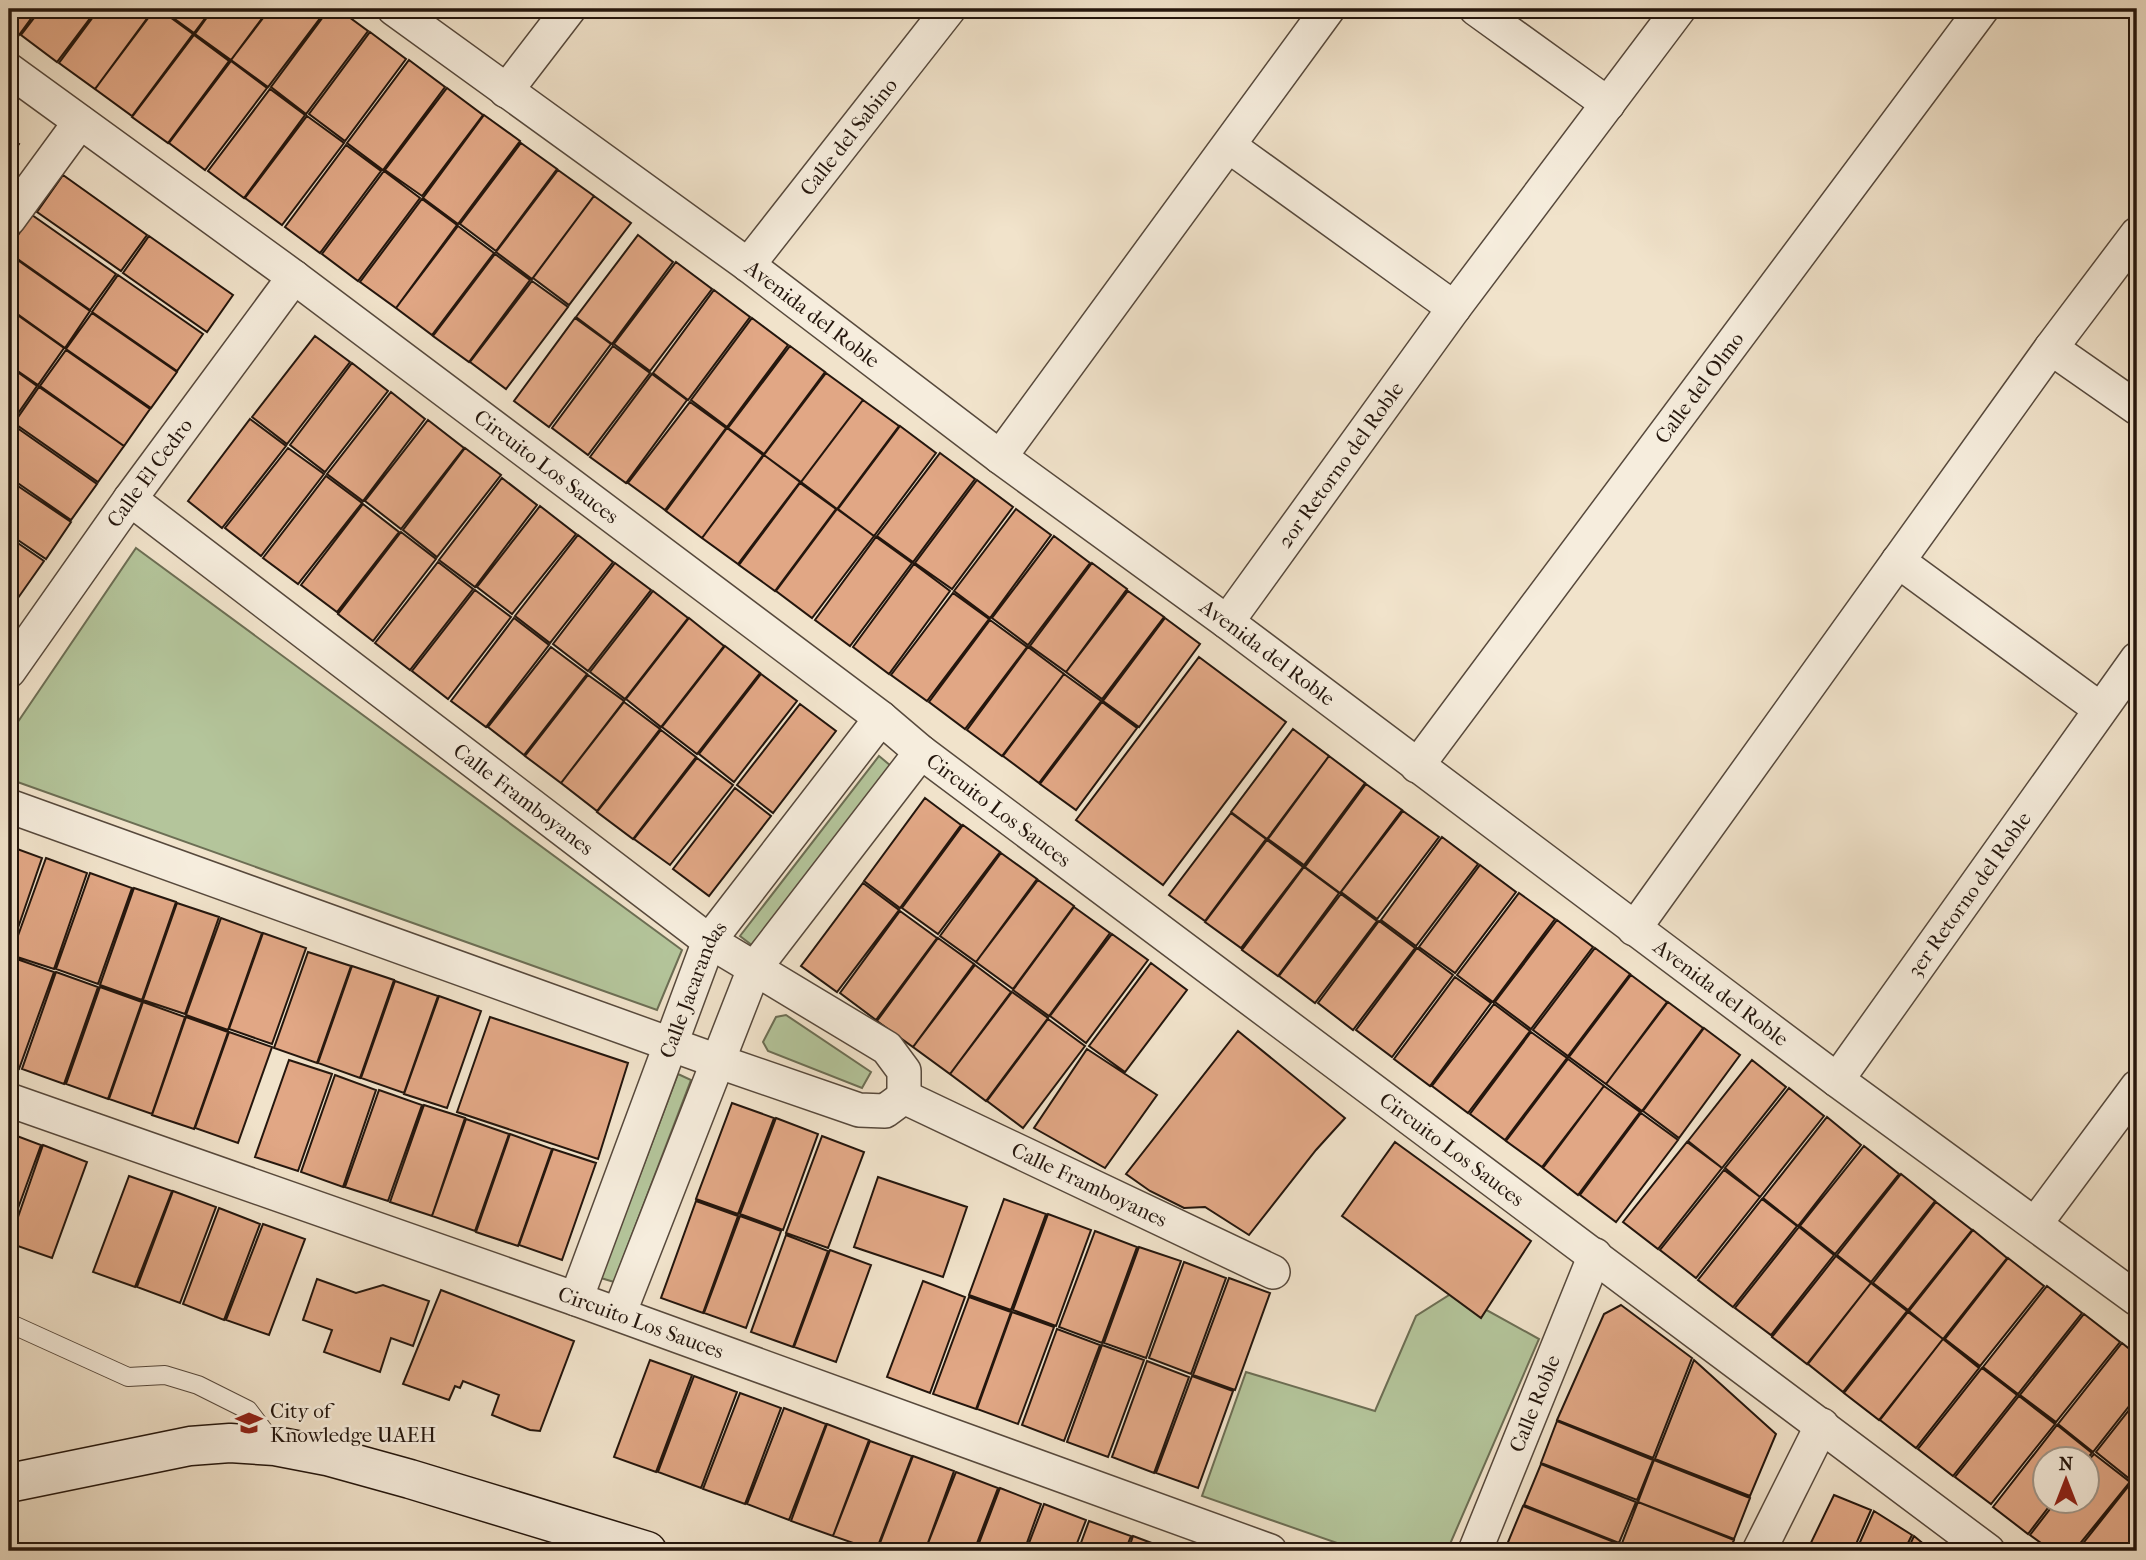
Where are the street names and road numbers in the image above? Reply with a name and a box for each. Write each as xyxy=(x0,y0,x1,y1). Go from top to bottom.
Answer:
street label: Calle del Sabino xyxy=(795,73,902,200)
street label: Avenida del Roble xyxy=(740,255,884,373)
street label: Calle del Olmo xyxy=(1650,327,1749,448)
street label: 2or Retorno del Roble xyxy=(1273,377,1409,552)
street label: Circuito Los Sauces xyxy=(470,405,624,529)
street label: Calle El Cedro xyxy=(102,414,197,532)
street label: Avenida del Roble xyxy=(1195,594,1340,711)
street label: Calle Framboyanes xyxy=(449,738,598,860)
street label: Circuito Los Sauces xyxy=(922,748,1076,872)
street label: 3er Retorno del Roble xyxy=(1903,807,2036,981)
street label: Calle Jacarandas xyxy=(655,916,732,1061)
street label: Avenida del Roble xyxy=(1648,934,1793,1051)
street label: Circuito Los Sauces xyxy=(1375,1088,1529,1211)
street label: Calle Framboyanes xyxy=(1008,1138,1171,1232)
street label: Circuito Los Sauces xyxy=(555,1282,727,1364)
street label: Calle Roble xyxy=(1504,1352,1565,1456)

